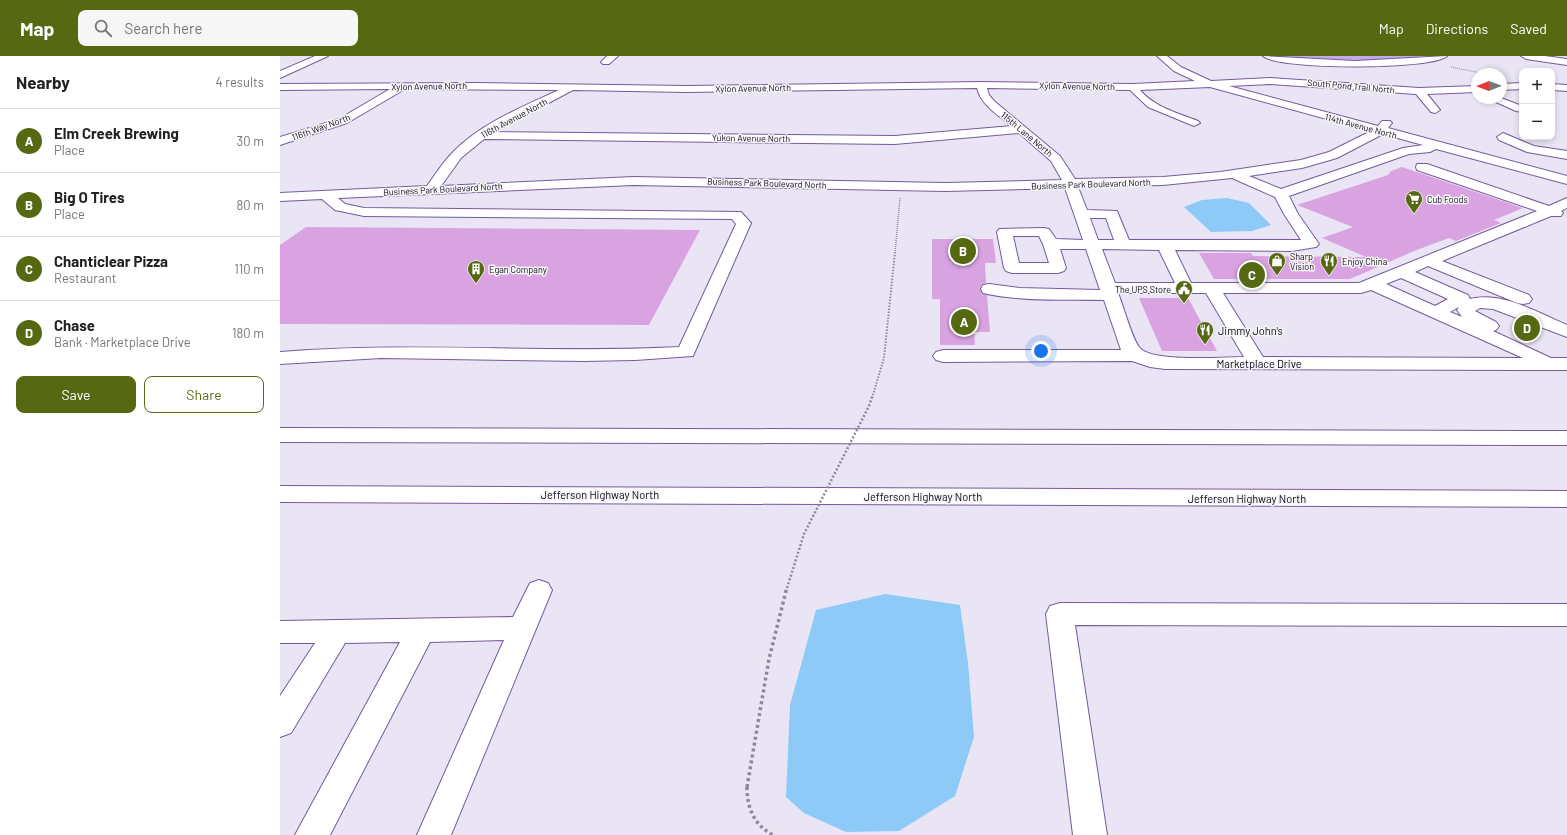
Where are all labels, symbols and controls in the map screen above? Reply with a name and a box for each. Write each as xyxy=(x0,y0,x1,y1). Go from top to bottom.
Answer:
search box xyxy=(78,10,358,46)
text: Map xyxy=(20,17,54,40)
icon: search xyxy=(92,17,114,39)
text: Search here xyxy=(124,19,202,37)
text: Map xyxy=(1379,20,1404,37)
text: Directions xyxy=(1426,20,1488,37)
text: Saved xyxy=(1510,20,1547,37)
north arrow xyxy=(1471,68,1507,104)
map controls xyxy=(1519,68,1555,140)
button: + xyxy=(1519,68,1555,104)
text: Nearby xyxy=(16,72,70,92)
text: 4 results xyxy=(216,74,264,90)
street label: South Pond Trail North xyxy=(1307,77,1395,95)
street label: Xylon Avenue North xyxy=(391,80,467,92)
street label: Xylon Avenue North xyxy=(1039,80,1115,92)
street label: Xylon Avenue North xyxy=(715,82,791,94)
street label: 116th Avenue North xyxy=(479,96,549,140)
button: − xyxy=(1519,104,1555,140)
street label: 115th Lane North xyxy=(999,109,1055,159)
street label: 116th Way North xyxy=(290,111,352,143)
street label: 114th Avenue North xyxy=(1324,111,1398,141)
text: Elm Creek Brewing xyxy=(54,124,179,142)
street label: Yukon Avenue North xyxy=(712,132,790,144)
text: A xyxy=(25,133,33,149)
text: 30 m xyxy=(237,133,264,149)
text: Place xyxy=(54,142,85,158)
street label: Business Park Boulevard North xyxy=(707,175,827,191)
street label: Business Park Boulevard North xyxy=(1031,176,1151,192)
street label: Business Park Boulevard North xyxy=(383,180,503,198)
text: Big O Tires xyxy=(54,188,124,206)
supermarket icon: Cub Foods xyxy=(1404,189,1424,214)
place label: Cub Foods xyxy=(1427,194,1468,205)
text: B xyxy=(25,197,33,213)
text: 80 m xyxy=(237,197,264,213)
text: Place xyxy=(54,206,85,222)
pin: B xyxy=(950,236,976,266)
shop icon: Sharp Vision xyxy=(1267,251,1287,276)
place label: Sharp Vision xyxy=(1290,251,1314,272)
restaurant icon: Enjoy China xyxy=(1319,251,1339,276)
text: Chanticlear Pizza xyxy=(54,252,168,270)
place label: Enjoy China xyxy=(1342,256,1387,267)
building icon: Egan Company xyxy=(466,259,486,284)
pin: C xyxy=(1239,260,1265,290)
text: C xyxy=(25,261,33,277)
text: 110 m xyxy=(234,261,264,277)
place label: Egan Company xyxy=(489,264,547,275)
text: Restaurant xyxy=(54,270,116,286)
public building icon: The UPS Store xyxy=(1174,279,1194,304)
place label: The UPS Store xyxy=(1115,284,1171,295)
pin: A xyxy=(951,307,977,337)
pin: D xyxy=(1514,313,1540,343)
text: Chase xyxy=(54,316,95,334)
restaurant icon: Jimmy John's xyxy=(1195,320,1215,345)
place label: Jimmy John's xyxy=(1218,324,1283,337)
text: D xyxy=(25,325,33,341)
text: 180 m xyxy=(232,325,264,341)
text: Bank · Marketplace Drive xyxy=(54,334,191,350)
your location xyxy=(1031,341,1051,361)
street label: Marketplace Drive xyxy=(1216,357,1302,370)
button: Save xyxy=(16,376,136,413)
button: Share xyxy=(144,376,264,413)
street label: Jefferson Highway North xyxy=(541,488,659,501)
street label: Jefferson Highway North xyxy=(864,490,982,503)
street label: Jefferson Highway North xyxy=(1188,492,1306,505)

